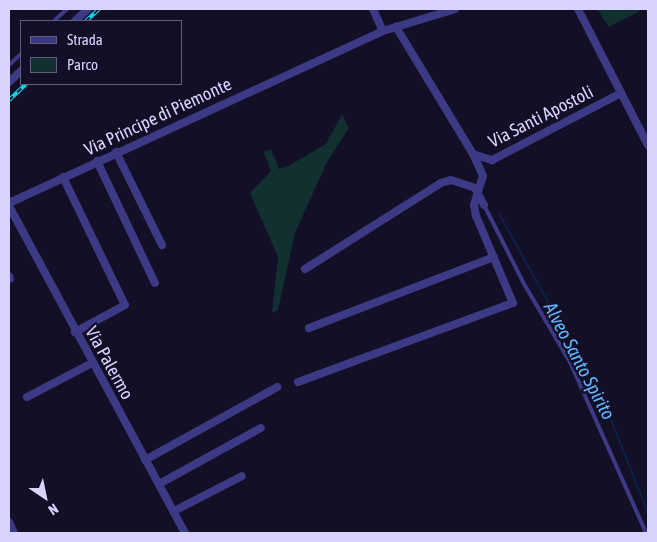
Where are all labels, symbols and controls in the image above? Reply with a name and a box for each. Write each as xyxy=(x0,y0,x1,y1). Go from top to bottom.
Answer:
legend xyxy=(20,20,182,85)
text: Strada xyxy=(67,31,103,48)
text: Parco xyxy=(67,56,98,73)
street label: Via Principe di Piemonte xyxy=(81,73,235,161)
street label: Via Santi Apostoli xyxy=(485,81,597,153)
water label: Alveo Santo Spirito xyxy=(538,298,620,424)
street label: Via Palermo xyxy=(80,323,138,403)
north arrow xyxy=(20,472,70,522)
text: N xyxy=(45,500,61,518)

